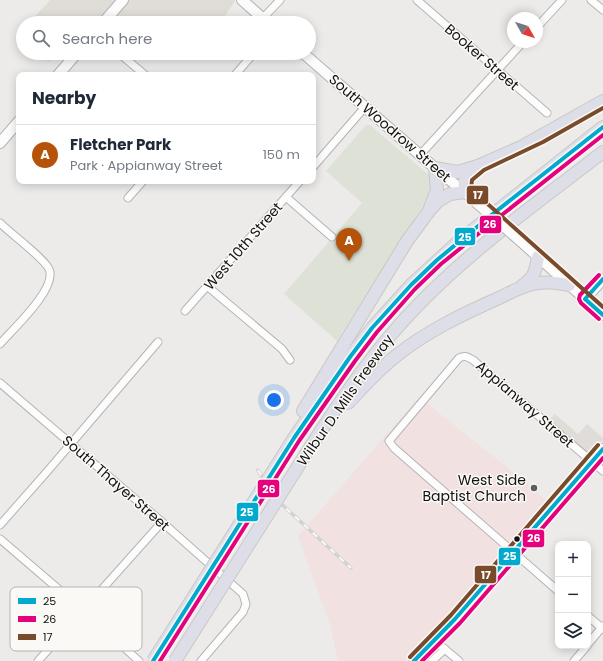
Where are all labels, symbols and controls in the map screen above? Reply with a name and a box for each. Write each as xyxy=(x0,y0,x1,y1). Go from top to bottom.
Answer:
north arrow xyxy=(507,12,543,48)
search box xyxy=(16,16,316,60)
street label: Booker Street xyxy=(441,19,523,95)
icon: search xyxy=(30,27,52,49)
text: Search here xyxy=(62,28,152,49)
street label: South Woodrow Street xyxy=(325,69,455,187)
text: Nearby xyxy=(32,86,96,110)
text: Fletcher Park xyxy=(70,134,171,155)
text: A xyxy=(40,145,50,164)
text: 150 m xyxy=(263,145,300,164)
text: Park · Appianway Street xyxy=(70,156,223,175)
line badge: 17 xyxy=(466,185,489,205)
text: 17 xyxy=(473,187,483,203)
street label: West 10th Street xyxy=(199,198,287,294)
line badge: 26 xyxy=(479,215,502,234)
text: 26 xyxy=(483,216,497,232)
line badge: 25 xyxy=(454,227,476,246)
pin: A xyxy=(336,228,362,261)
text: 25 xyxy=(458,229,472,245)
street label: Wilbur D. Mills Freeway xyxy=(292,330,398,470)
street label: Appianway Street xyxy=(472,356,578,452)
your location xyxy=(264,390,284,410)
street label: South Thayer Street xyxy=(58,431,174,535)
place label: West Side Baptist Church xyxy=(422,470,526,506)
line badge: 26 xyxy=(257,479,280,498)
text: 26 xyxy=(262,481,276,497)
marker: West Side Baptist Church xyxy=(529,483,539,493)
line badge: 25 xyxy=(236,502,259,522)
text: 25 xyxy=(240,504,254,520)
line badge: 26 xyxy=(522,529,545,548)
text: 26 xyxy=(527,530,541,546)
unlabelled marker xyxy=(512,534,522,544)
map controls xyxy=(555,541,591,649)
button: + xyxy=(555,541,591,577)
line badge: 25 xyxy=(498,547,521,566)
text: 25 xyxy=(503,548,517,564)
line badge: 17 xyxy=(474,565,497,584)
text: 17 xyxy=(481,567,491,583)
button: − xyxy=(555,577,591,613)
legend xyxy=(10,587,142,651)
text: 25 xyxy=(43,593,56,609)
text: 26 xyxy=(43,611,56,627)
button: layers xyxy=(555,613,591,649)
text: 17 xyxy=(43,629,53,645)

